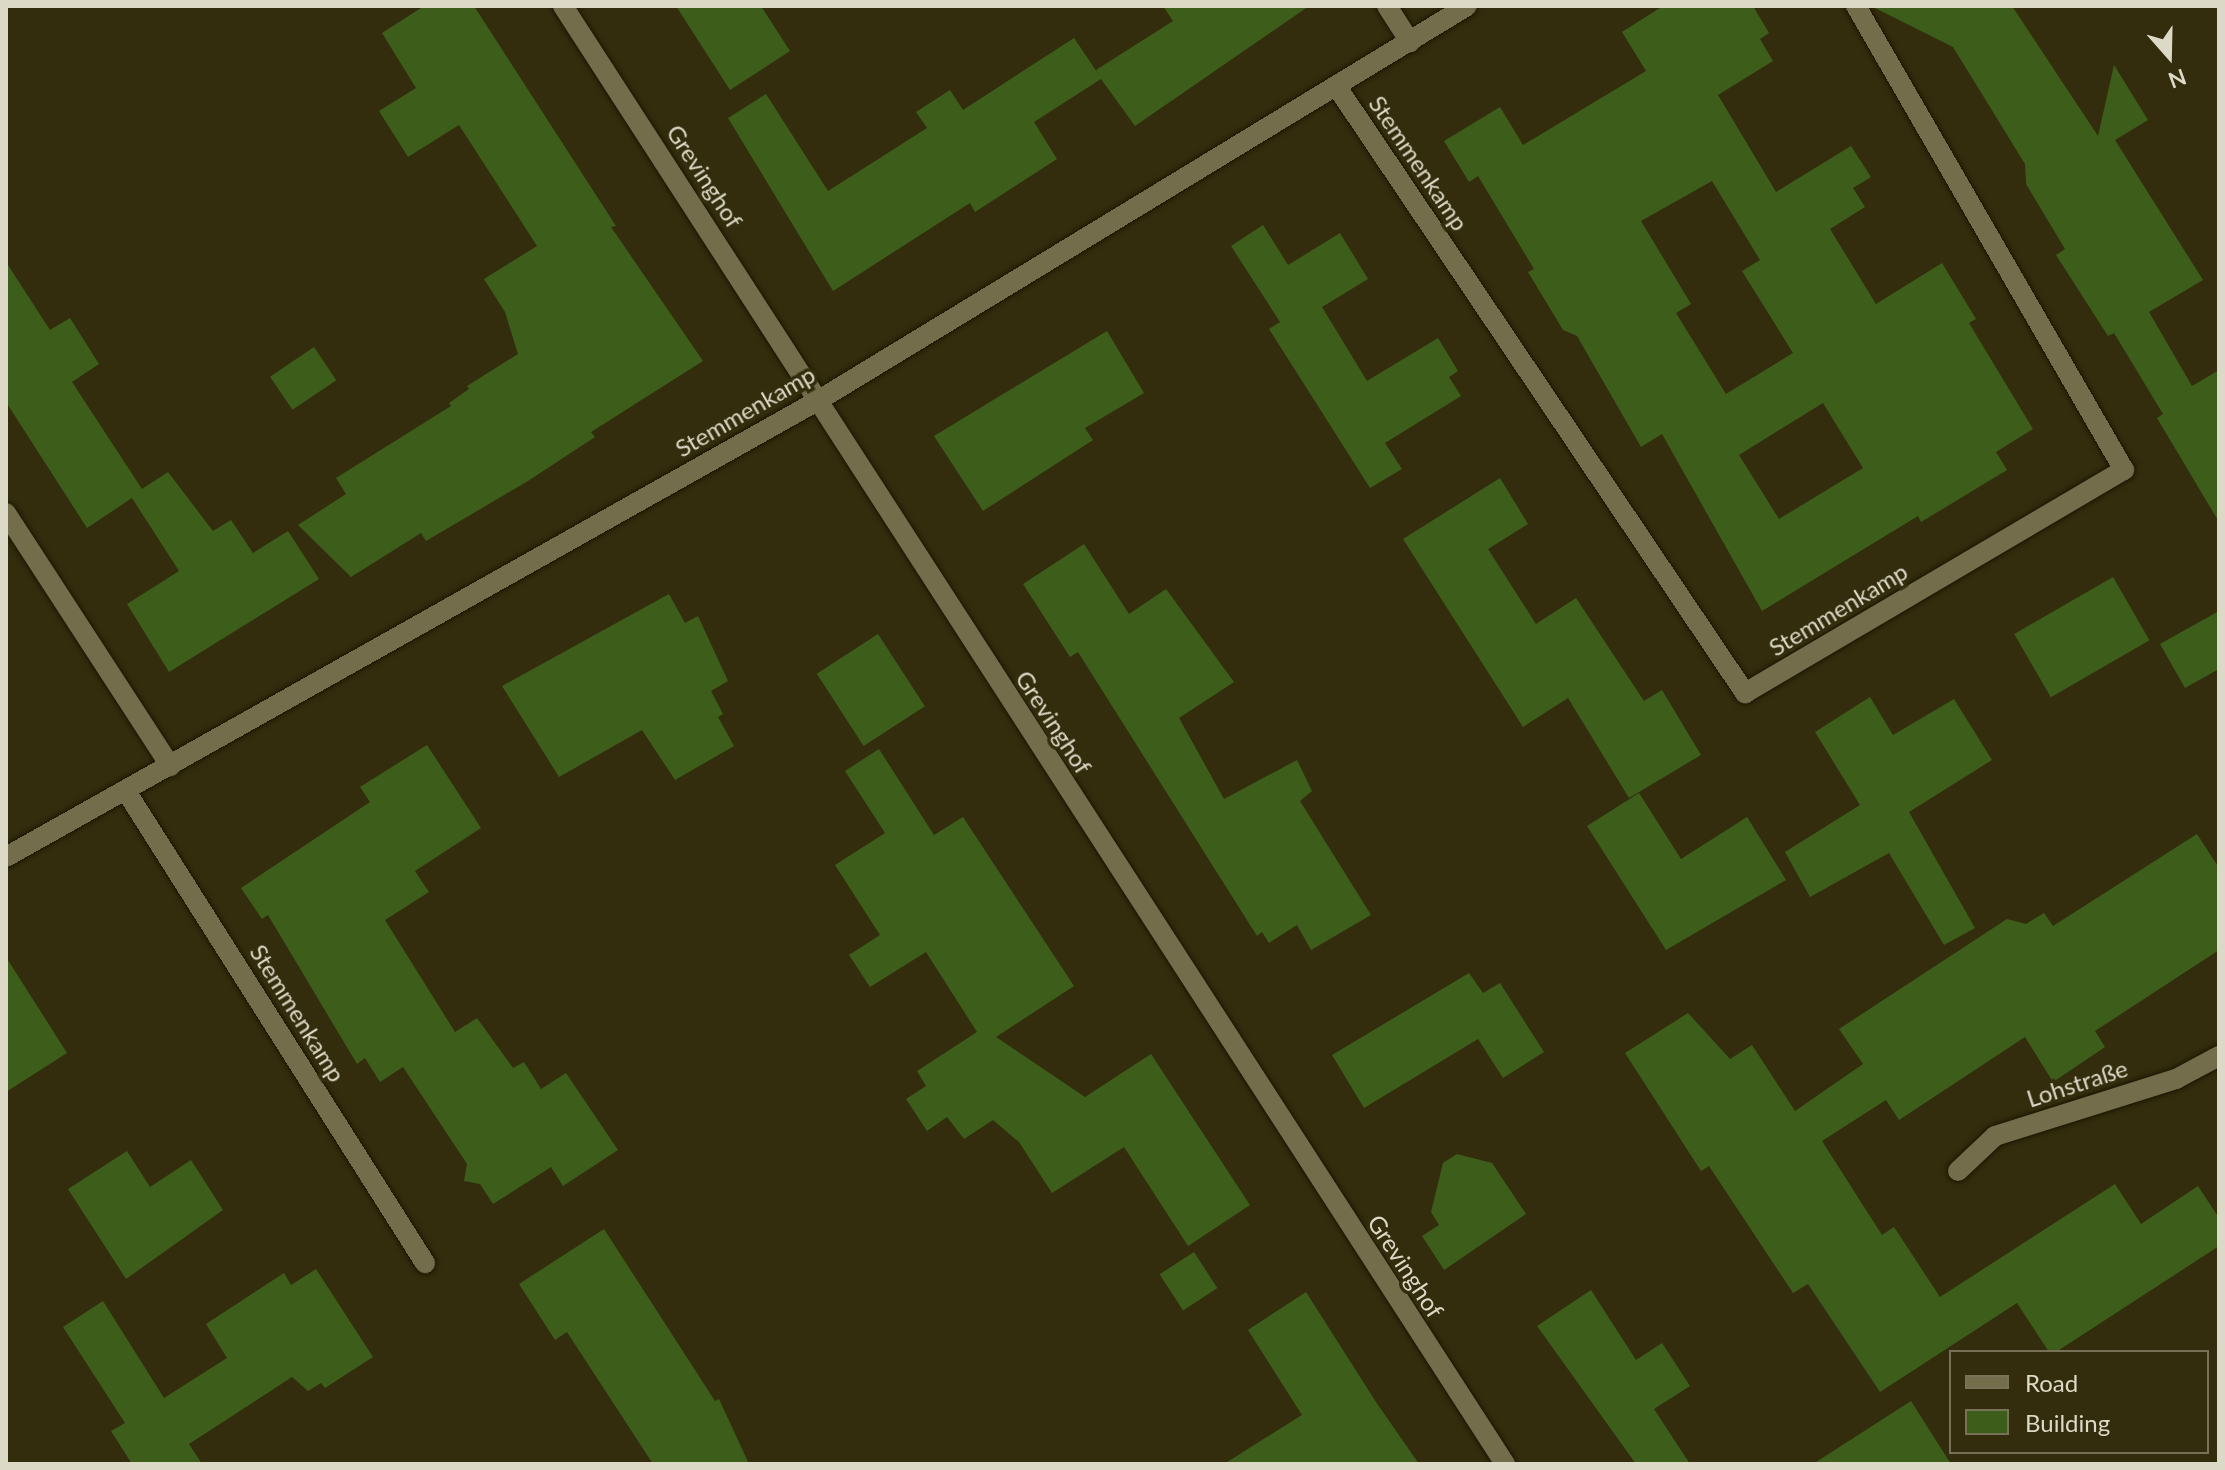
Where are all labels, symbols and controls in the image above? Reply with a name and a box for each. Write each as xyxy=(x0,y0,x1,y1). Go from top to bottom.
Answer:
north arrow xyxy=(2129,16,2209,96)
text: N xyxy=(2165,63,2190,95)
street label: Stemmenkamp xyxy=(1363,90,1475,236)
street label: Grevinghof xyxy=(661,119,749,233)
street label: Stemmenkamp xyxy=(670,359,820,463)
street label: Stemmenkamp xyxy=(1763,556,1913,662)
street label: Grevinghof xyxy=(1010,665,1098,779)
street label: Stemmenkamp xyxy=(244,939,352,1087)
street label: Lohstraße xyxy=(2023,1053,2131,1113)
street label: Grevinghof xyxy=(1362,1209,1450,1323)
legend xyxy=(1949,1350,2209,1454)
text: Road xyxy=(2025,1368,2078,1397)
text: Building xyxy=(2025,1408,2110,1437)

